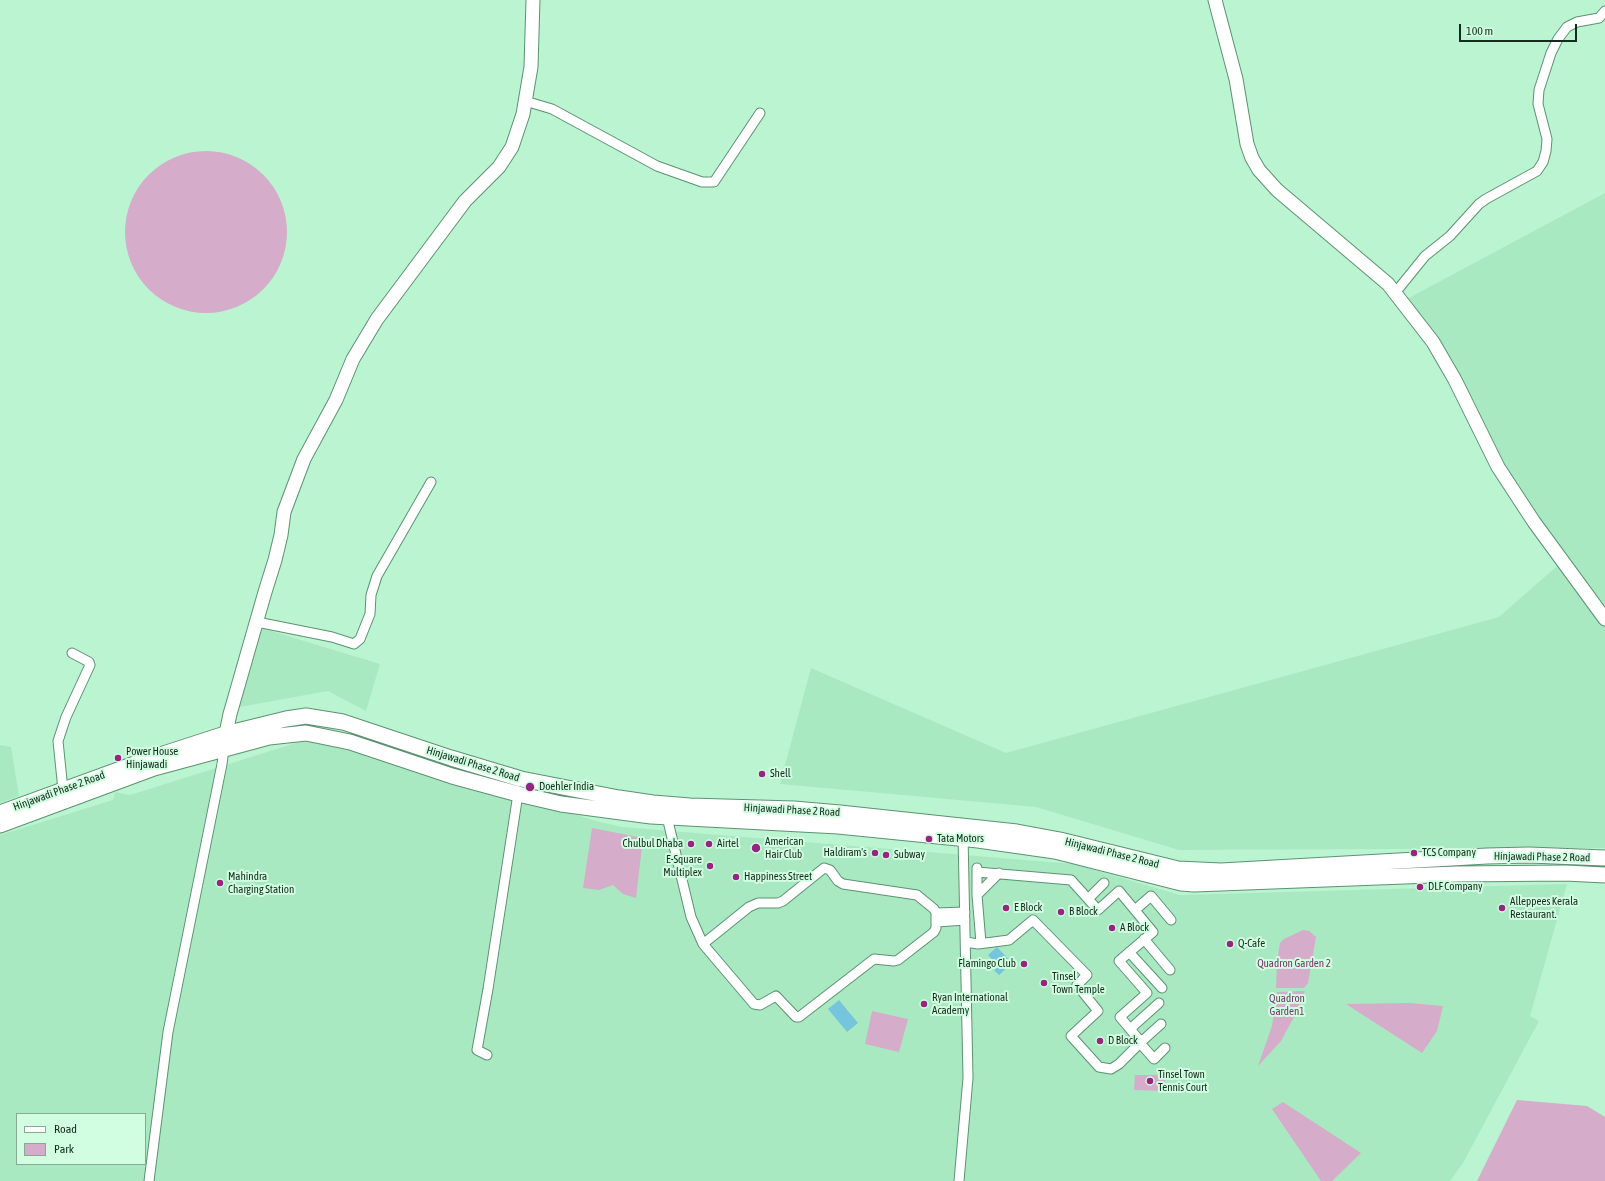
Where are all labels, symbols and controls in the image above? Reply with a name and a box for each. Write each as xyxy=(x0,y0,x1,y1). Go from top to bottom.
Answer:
scale bar xyxy=(1461,16,1579,42)
text: 100 m xyxy=(1466,24,1493,38)
street label: Hinjawadi Phase 2 Road xyxy=(425,744,521,784)
place label: Power House Hinjawadi xyxy=(126,745,178,771)
marker: Power House Hinjawadi xyxy=(113,753,123,763)
place label: Shell xyxy=(770,767,791,781)
street label: Hinjawadi Phase 2 Road xyxy=(11,768,107,814)
marker: Shell xyxy=(757,769,767,779)
place label: Doehler India xyxy=(539,780,594,794)
marker: Doehler India xyxy=(524,781,536,793)
street label: Hinjawadi Phase 2 Road xyxy=(743,801,841,819)
place label: Tata Motors xyxy=(937,832,984,846)
marker: Tata Motors xyxy=(924,834,934,844)
place label: American Hair Club xyxy=(765,835,804,861)
street label: Hinjawadi Phase 2 Road xyxy=(1064,835,1160,871)
place label: Chulbul Dhaba xyxy=(623,837,683,851)
place label: Airtel xyxy=(717,837,739,851)
marker: Chulbul Dhaba xyxy=(686,839,696,849)
marker: Airtel xyxy=(704,839,714,849)
marker: American Hair Club xyxy=(750,842,762,854)
place label: Haldiram's xyxy=(823,846,867,860)
place label: TCS Company xyxy=(1422,846,1476,860)
marker: Haldiram's xyxy=(870,848,880,858)
place label: Subway xyxy=(894,848,925,862)
marker: TCS Company xyxy=(1409,848,1419,858)
marker: Subway xyxy=(881,850,891,860)
street label: Hinjawadi Phase 2 Road xyxy=(1494,850,1590,864)
place label: E-Square Multiplex xyxy=(663,853,702,879)
marker: E-Square Multiplex xyxy=(705,861,715,871)
place label: Mahindra Charging Station xyxy=(228,870,294,896)
place label: Happiness Street xyxy=(744,870,812,884)
marker: Happiness Street xyxy=(731,872,741,882)
marker: Mahindra Charging Station xyxy=(215,878,225,888)
place label: DLF Company xyxy=(1428,880,1483,894)
marker: DLF Company xyxy=(1415,882,1425,892)
place label: Alleppees Kerala Restaurant. xyxy=(1510,895,1578,921)
place label: E Block xyxy=(1014,901,1042,915)
marker: E Block xyxy=(1001,903,1011,913)
marker: Alleppees Kerala Restaurant. xyxy=(1497,903,1507,913)
place label: B Block xyxy=(1069,905,1098,919)
marker: B Block xyxy=(1056,907,1066,917)
place label: A Block xyxy=(1120,921,1149,935)
marker: A Block xyxy=(1107,923,1117,933)
place label: Q-Cafe xyxy=(1238,937,1265,951)
marker: Q-Cafe xyxy=(1225,939,1235,949)
place label: Flamingo Club xyxy=(958,957,1016,971)
park label: Quadron Garden 2 xyxy=(1257,957,1331,971)
marker: Flamingo Club xyxy=(1019,959,1029,969)
place label: Tinsel Town Temple xyxy=(1052,970,1105,996)
marker: Tinsel Town Temple xyxy=(1039,978,1049,988)
place label: Ryan International Academy xyxy=(932,991,1008,1017)
park label: Quadron Garden1 xyxy=(1269,992,1305,1018)
marker: Ryan International Academy xyxy=(919,999,929,1009)
place label: D Block xyxy=(1108,1034,1138,1048)
marker: D Block xyxy=(1095,1036,1105,1046)
place label: Tinsel Town Tennis Court xyxy=(1158,1068,1207,1094)
marker: Tinsel Town Tennis Court xyxy=(1145,1076,1155,1086)
legend xyxy=(16,1113,146,1165)
text: Road xyxy=(54,1122,77,1136)
text: Park xyxy=(54,1142,74,1156)

